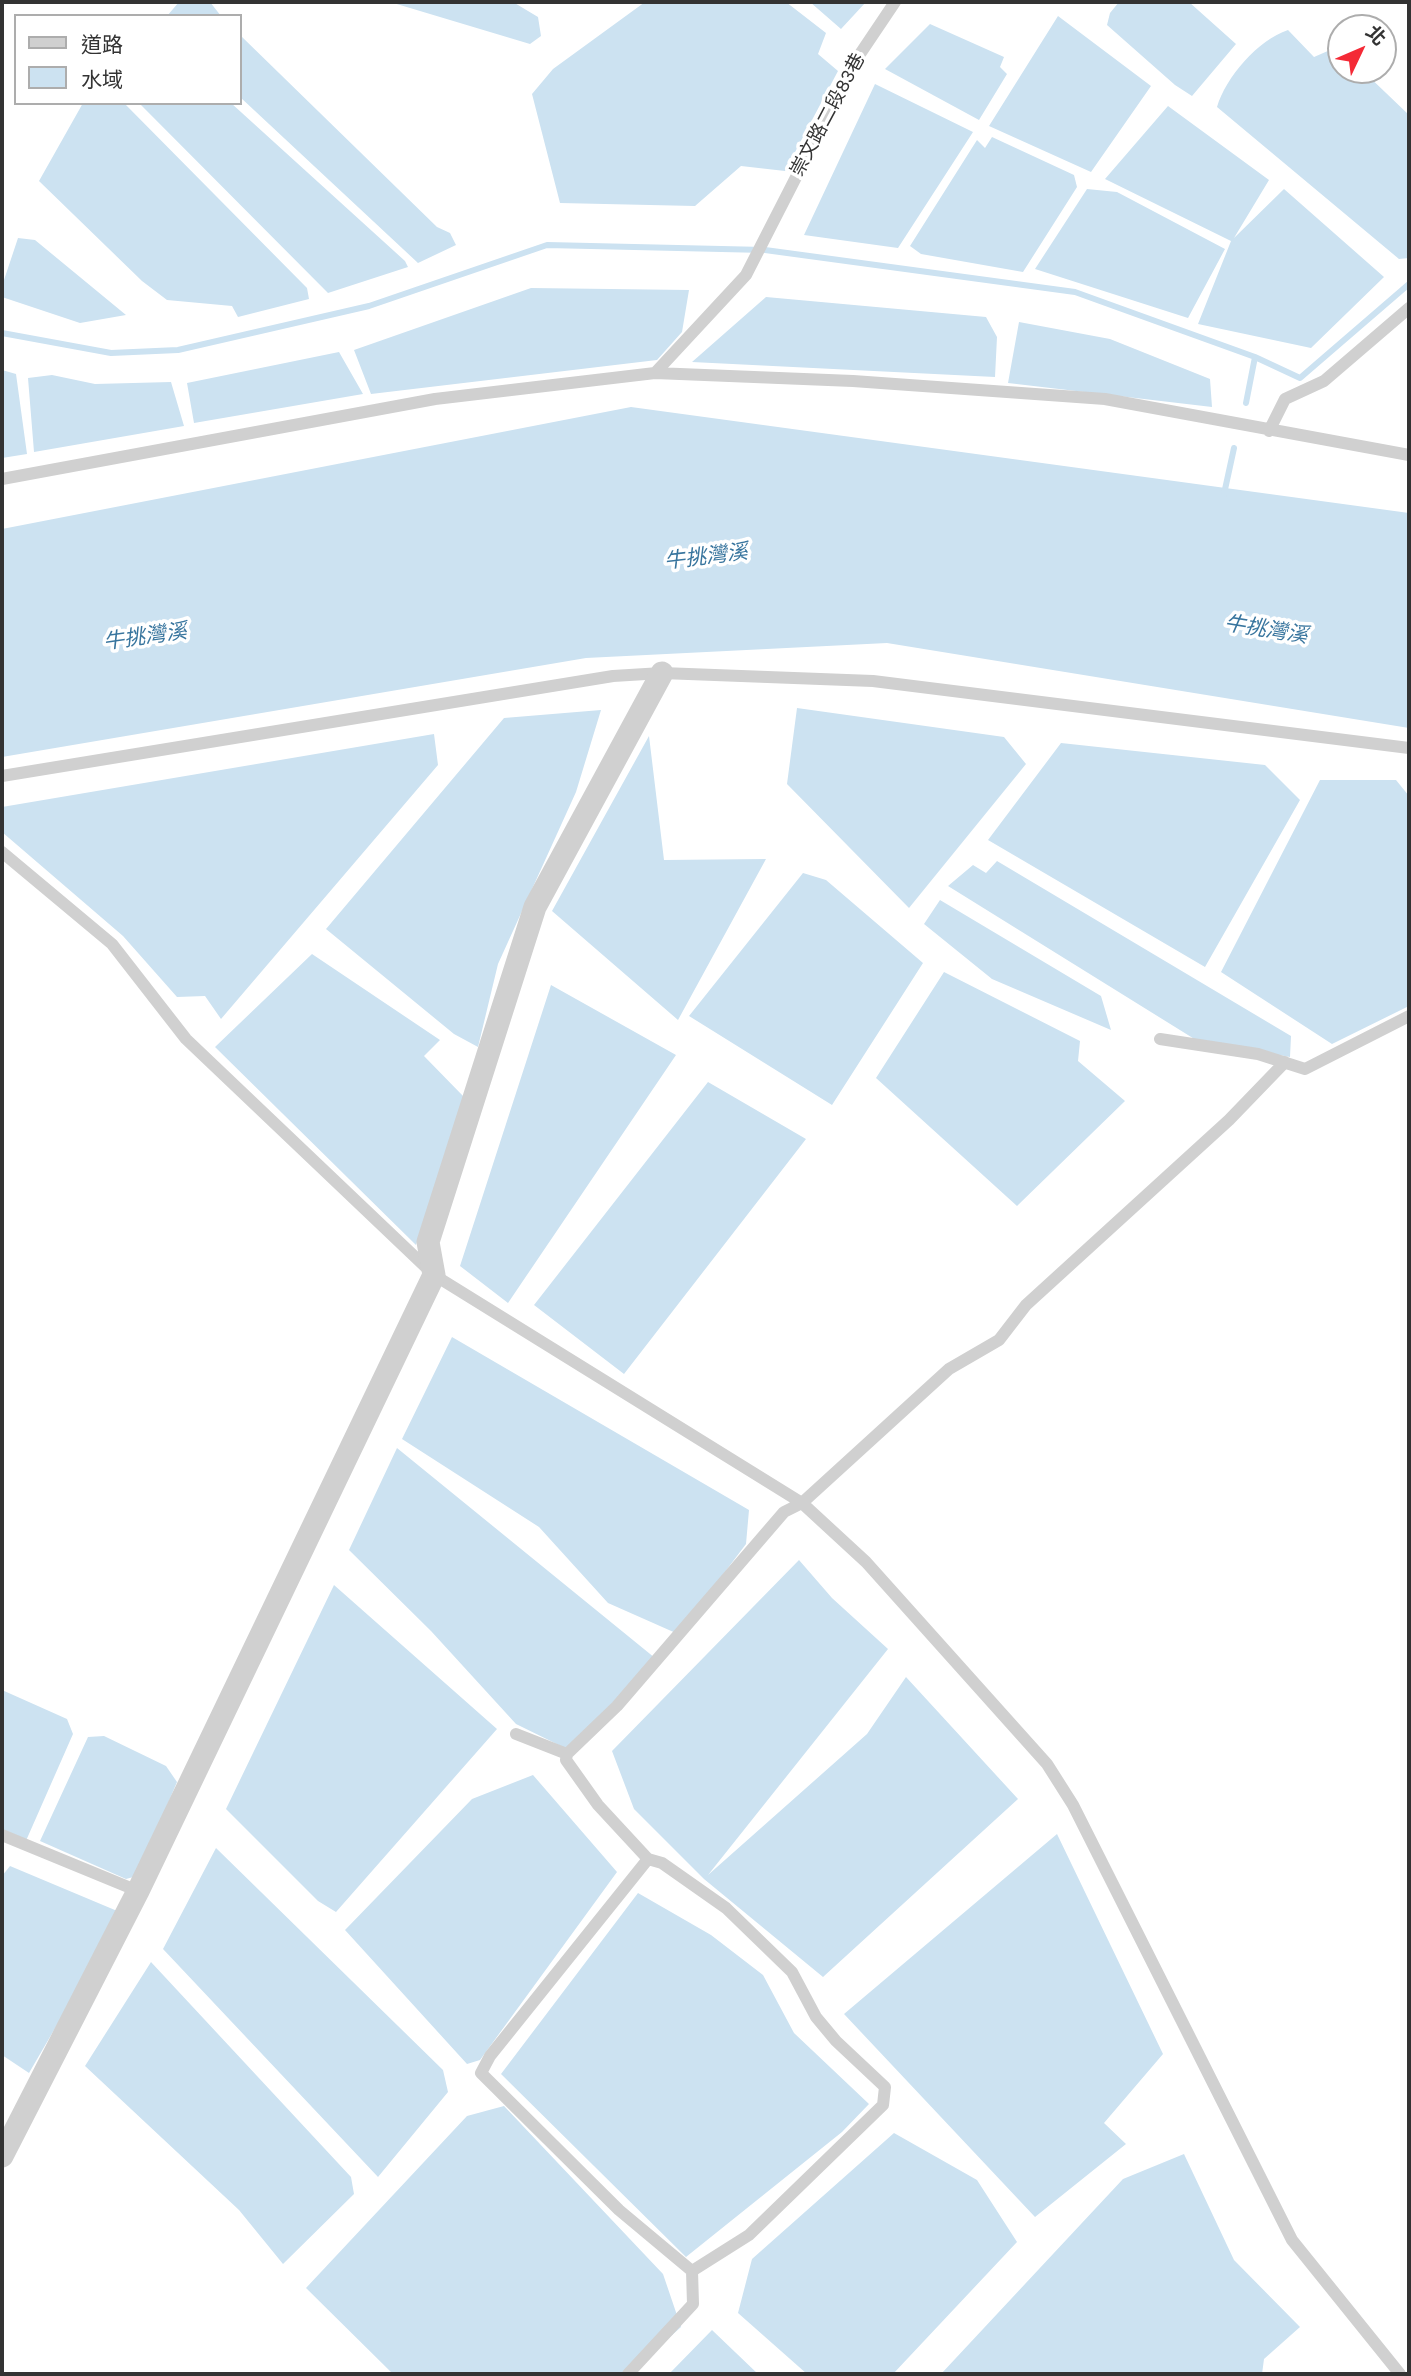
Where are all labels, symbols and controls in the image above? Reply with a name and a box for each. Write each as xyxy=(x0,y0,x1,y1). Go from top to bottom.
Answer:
legend xyxy=(14,14,242,105)
north arrow xyxy=(1327,14,1397,84)
text: 北 xyxy=(1361,21,1391,50)
text: 道路 xyxy=(81,32,123,57)
street label: 崇文路二段83巷 xyxy=(786,49,870,181)
text: 水域 xyxy=(81,67,123,92)
water label: 牛挑灣溪 xyxy=(663,539,749,575)
water label: 牛挑灣溪 xyxy=(1223,611,1309,649)
water label: 牛挑灣溪 xyxy=(102,619,188,655)

